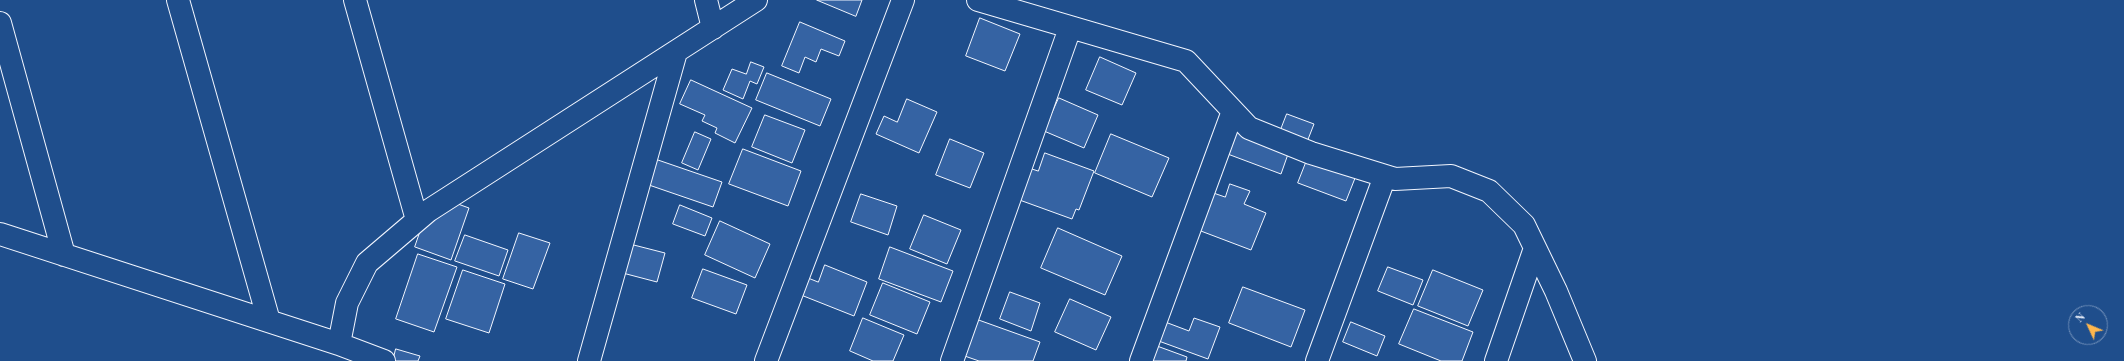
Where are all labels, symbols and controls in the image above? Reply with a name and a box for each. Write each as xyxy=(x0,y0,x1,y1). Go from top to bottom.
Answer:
north arrow xyxy=(2068,305,2108,345)
text: N xyxy=(2072,309,2088,325)

